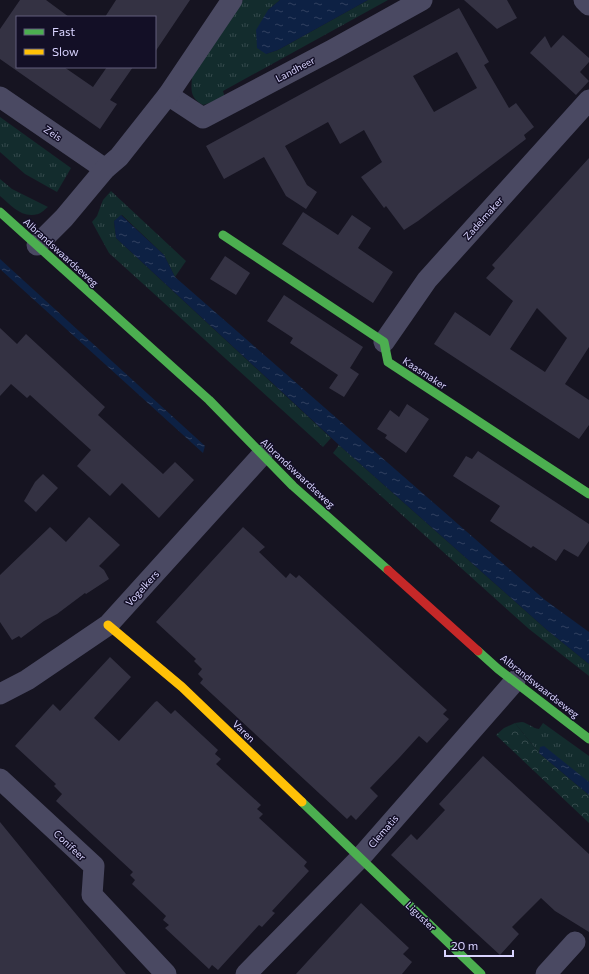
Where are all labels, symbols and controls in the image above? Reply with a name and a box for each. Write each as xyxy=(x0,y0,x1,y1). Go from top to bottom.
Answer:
legend xyxy=(16,16,156,68)
text: Fast xyxy=(52,24,75,38)
text: Slow xyxy=(52,44,79,58)
street label: Landheer xyxy=(273,54,317,84)
street label: Zeis xyxy=(42,123,65,144)
street label: Zadelmaker xyxy=(460,194,506,242)
street label: Albrandswaardseweg xyxy=(21,215,101,289)
street label: Kaasmaker xyxy=(401,354,449,392)
street label: Albrandswaardseweg xyxy=(259,436,338,511)
street label: Vogelkers xyxy=(123,567,162,608)
street label: Albrandswaardseweg xyxy=(498,652,582,721)
street label: Varen xyxy=(230,718,258,744)
street label: Clematis xyxy=(365,812,401,850)
street label: Conifeer xyxy=(52,827,88,863)
street label: Liguster xyxy=(403,899,439,933)
scale bar xyxy=(445,932,513,958)
text: 20 m xyxy=(451,938,478,952)

